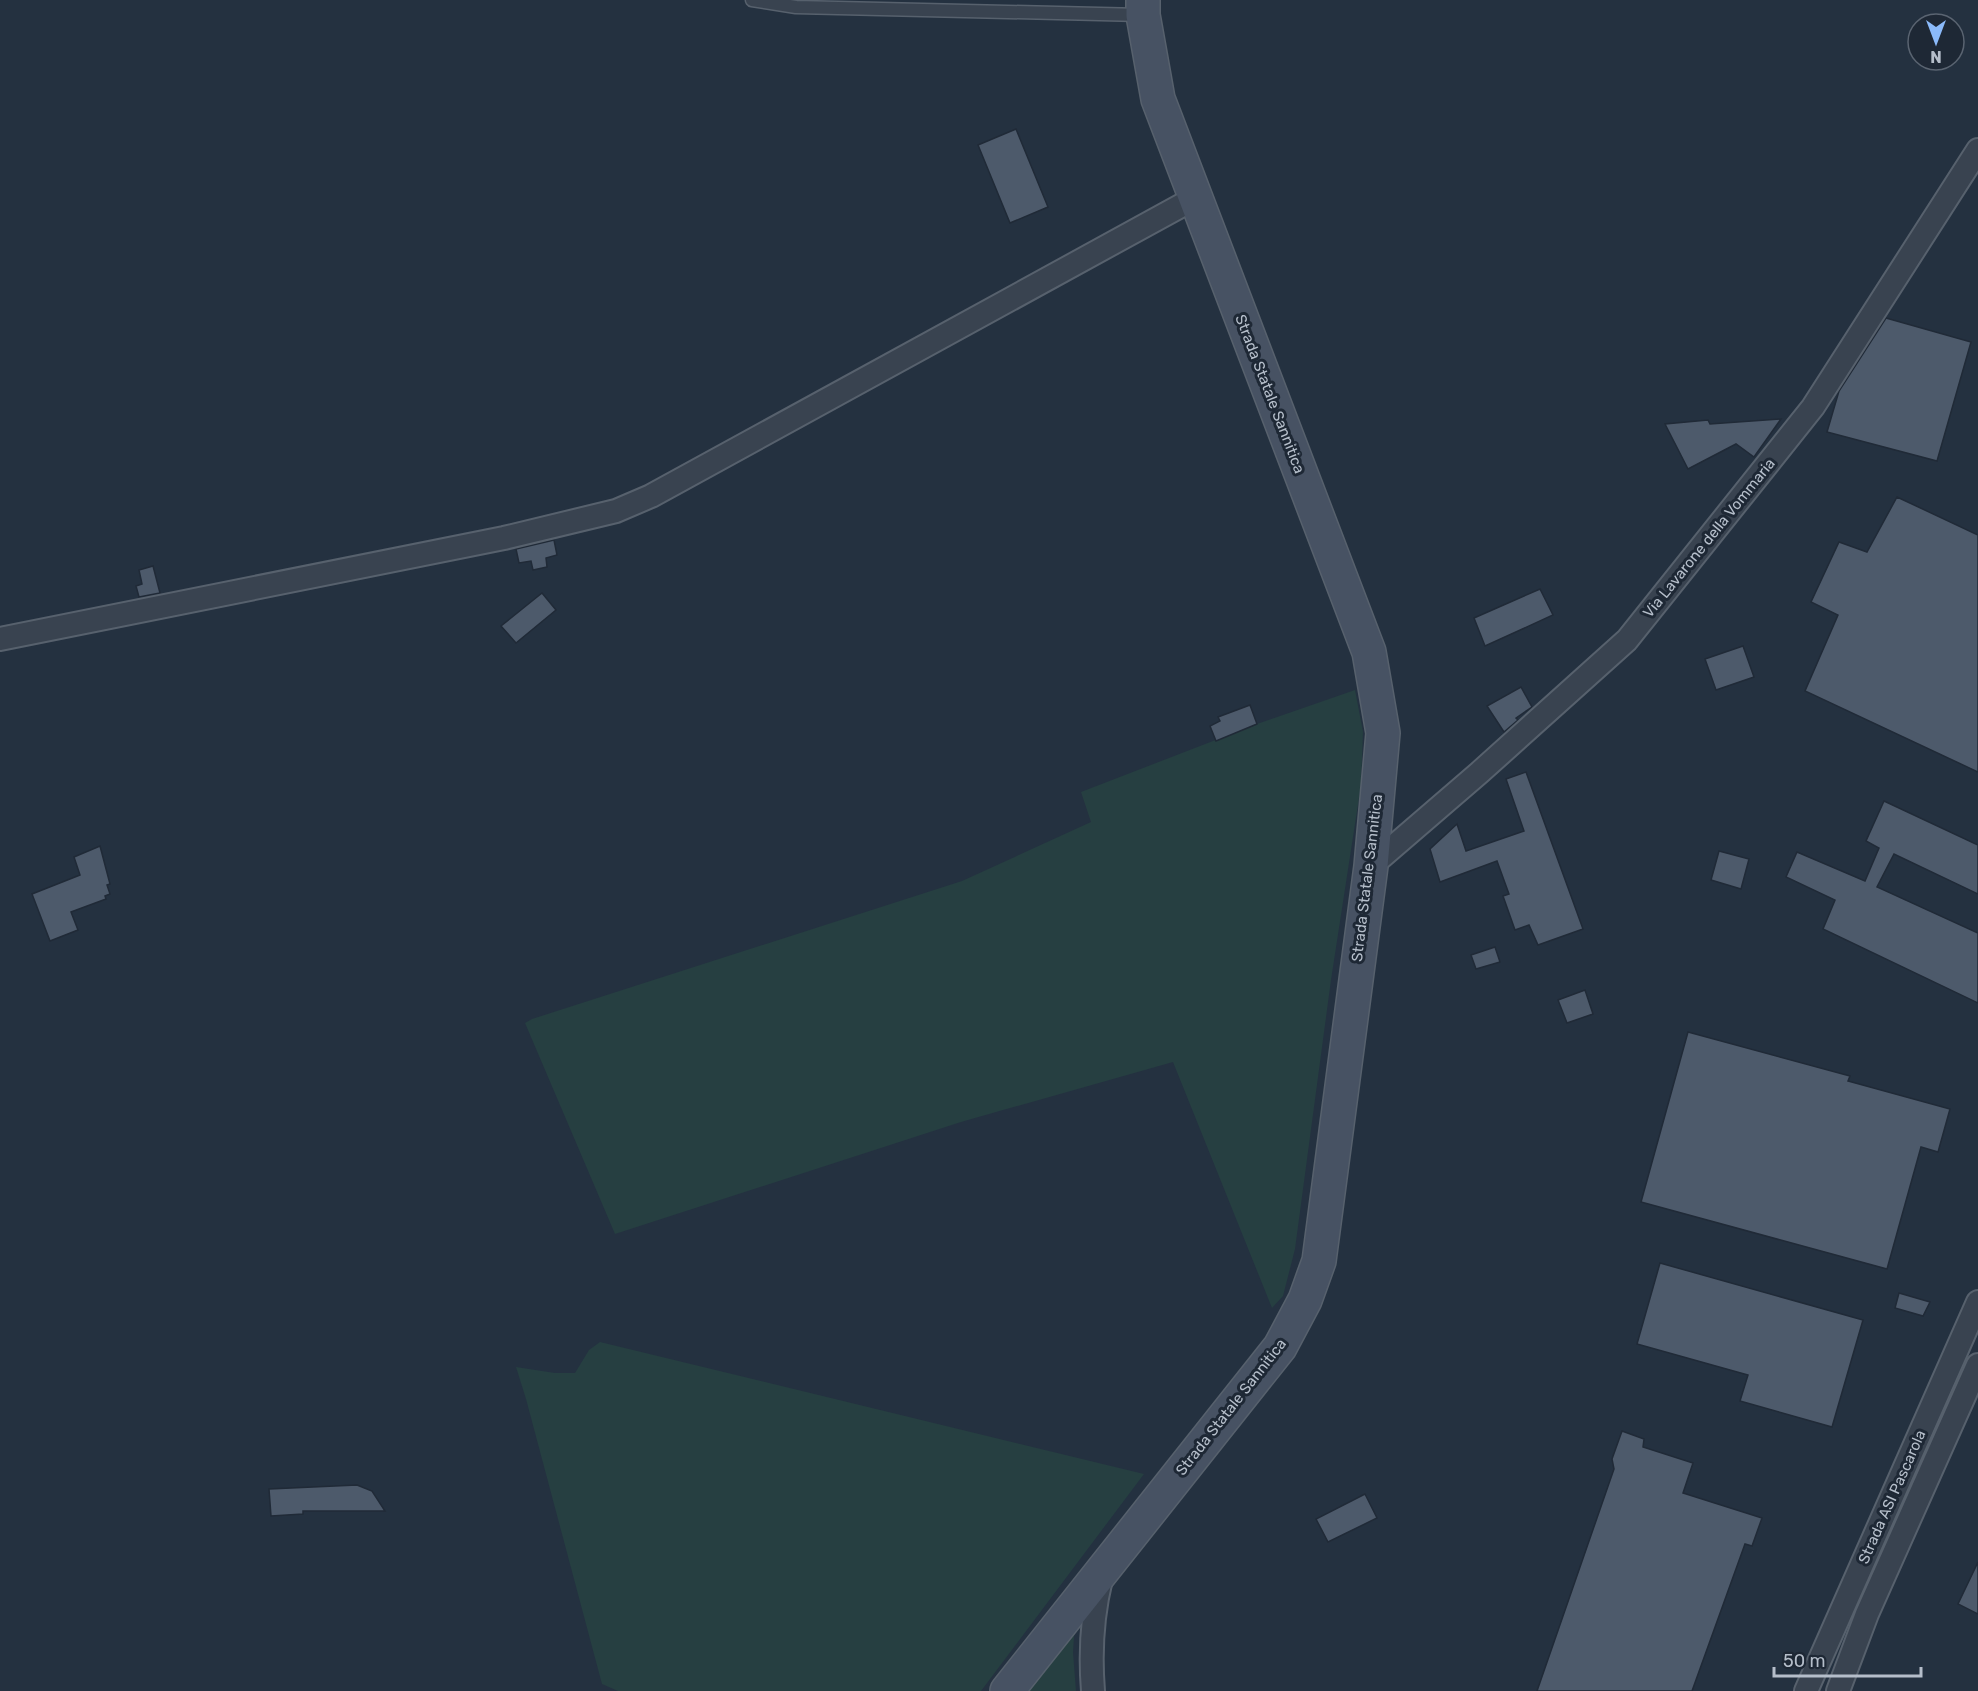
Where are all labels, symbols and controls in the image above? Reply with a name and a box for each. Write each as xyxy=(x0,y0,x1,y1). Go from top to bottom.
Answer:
north arrow xyxy=(1906,12,1966,72)
text: N xyxy=(1930,47,1942,66)
street label: Strada Statale Sannitica xyxy=(1231,312,1309,476)
street label: Via Lavarone della Vommaria xyxy=(1639,455,1779,621)
street label: Strada Statale Sannitica xyxy=(1348,793,1386,963)
street label: Strada Statale Sannitica xyxy=(1172,1335,1290,1479)
street label: Strada ASI Pascarola xyxy=(1854,1427,1930,1567)
scale bar xyxy=(1774,1640,1921,1678)
text: 50 m xyxy=(1783,1650,1826,1672)

